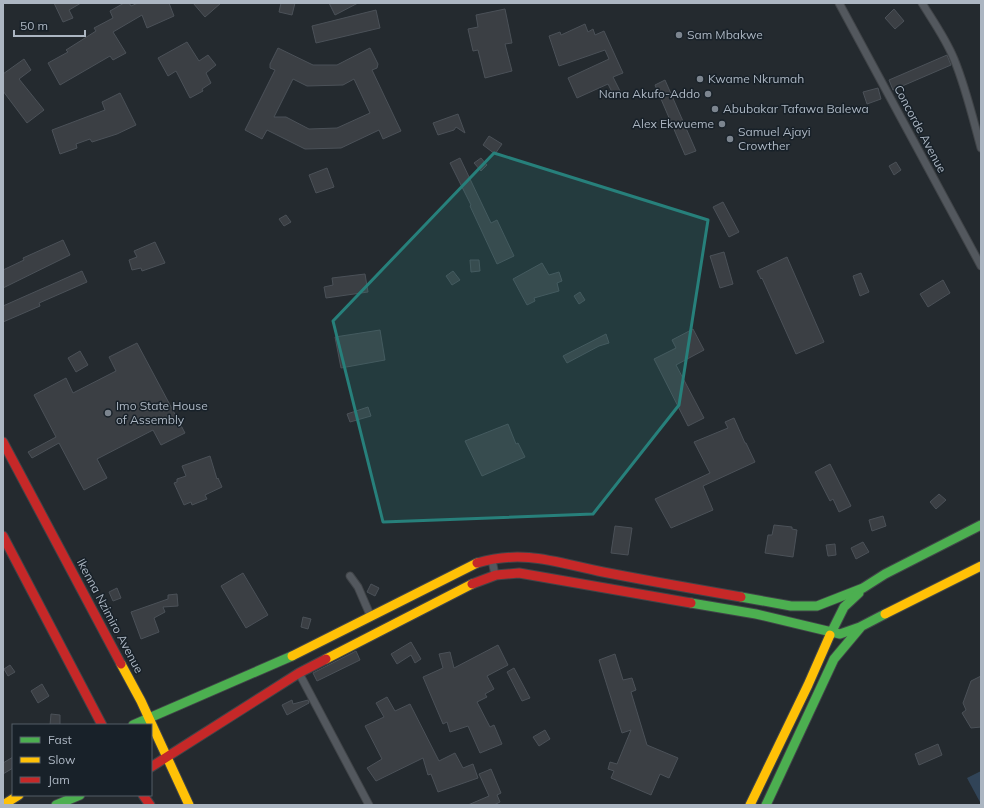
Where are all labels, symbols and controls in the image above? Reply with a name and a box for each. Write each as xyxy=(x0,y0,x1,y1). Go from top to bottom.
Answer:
scale bar xyxy=(14,12,85,38)
text: 50 m xyxy=(20,18,48,33)
place label: Sam Mbakwe xyxy=(687,27,763,42)
marker: Sam Mbakwe xyxy=(674,30,684,40)
place label: Kwame Nkrumah xyxy=(708,71,804,86)
marker: Kwame Nkrumah xyxy=(695,74,705,84)
street label: Concorde Avenue xyxy=(891,82,950,175)
place label: Nana Akufo-Addo xyxy=(599,86,700,101)
marker: Nana Akufo-Addo xyxy=(703,89,713,99)
place label: Abubakar Tafawa Balewa xyxy=(723,101,869,116)
marker: Abubakar Tafawa Balewa xyxy=(710,104,720,114)
place label: Alex Ekwueme xyxy=(632,116,714,131)
marker: Alex Ekwueme xyxy=(717,119,727,129)
place label: Samuel Ajayi Crowther xyxy=(738,124,811,153)
marker: Samuel Ajayi Crowther xyxy=(725,134,735,144)
place label: Imo State House of Assembly xyxy=(116,398,208,427)
marker: Imo State House of Assembly xyxy=(103,408,113,418)
street label: Ikenna Nzimiro Avenue xyxy=(74,556,147,676)
legend xyxy=(12,724,152,796)
text: Fast xyxy=(48,732,72,747)
text: Slow xyxy=(48,752,76,767)
text: Jam xyxy=(48,772,70,787)

